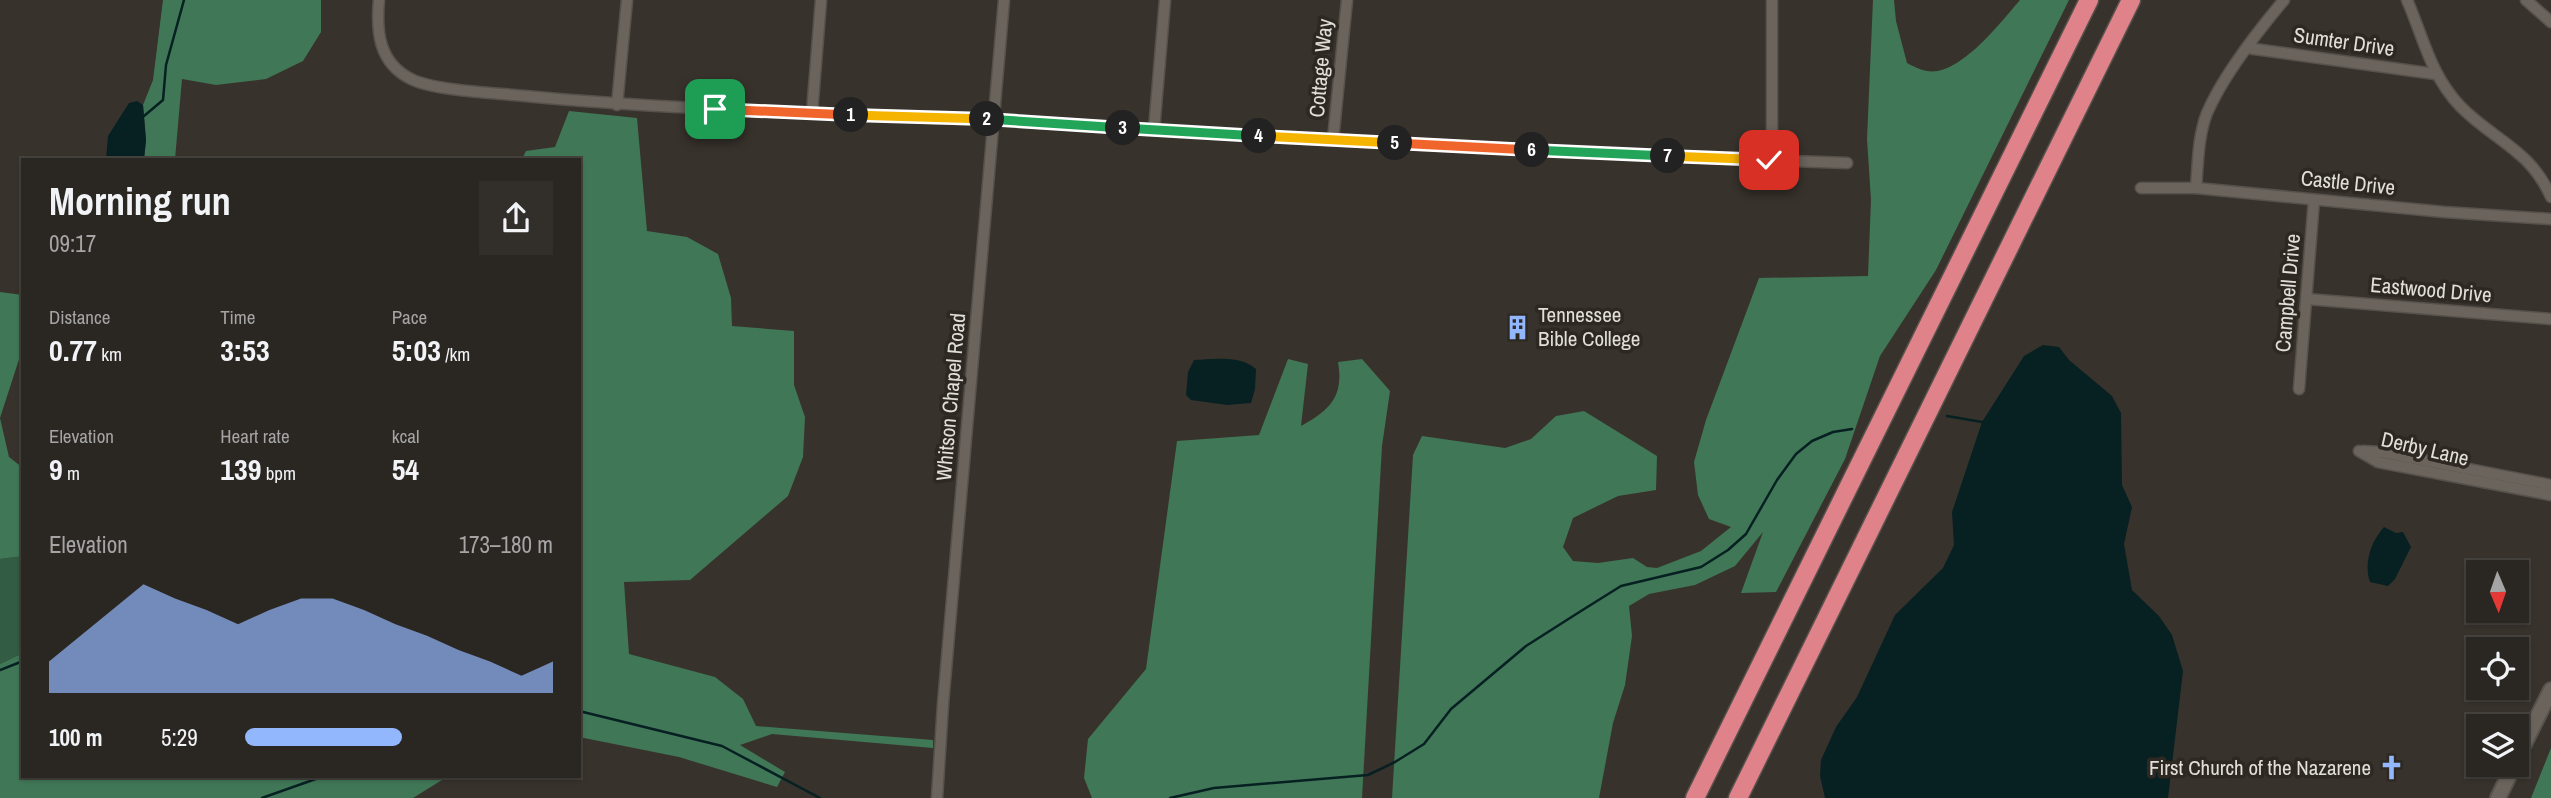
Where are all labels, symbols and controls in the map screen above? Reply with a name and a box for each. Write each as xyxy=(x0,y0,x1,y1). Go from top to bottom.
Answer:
street label: Cottage Way xyxy=(1302,17,1339,118)
street label: Sumter Drive xyxy=(2292,20,2396,63)
pin xyxy=(685,79,745,139)
icon: arrive xyxy=(696,90,734,128)
pin: 1 xyxy=(834,97,868,132)
text: 1 xyxy=(846,101,855,127)
pin: 2 xyxy=(970,102,1004,136)
text: 2 xyxy=(982,105,991,131)
pin: 3 xyxy=(1106,110,1140,146)
text: 3 xyxy=(1118,114,1127,140)
pin: 4 xyxy=(1242,118,1276,154)
text: 4 xyxy=(1254,122,1263,148)
pin: 5 xyxy=(1378,125,1412,160)
text: 5 xyxy=(1390,129,1399,155)
pin xyxy=(1739,130,1799,190)
pin: 6 xyxy=(1514,132,1550,168)
text: 6 xyxy=(1527,136,1536,162)
pin: 7 xyxy=(1650,138,1686,174)
icon: check xyxy=(1750,141,1788,179)
text: 7 xyxy=(1663,142,1672,168)
street label: Castle Drive xyxy=(2299,163,2397,202)
text: Morning run xyxy=(49,176,231,227)
button: share xyxy=(479,181,553,255)
text: 09:17 xyxy=(49,228,96,259)
street label: Campbell Drive xyxy=(2268,233,2307,353)
street label: Eastwood Drive xyxy=(2369,270,2493,309)
place label: Tennessee Bible College xyxy=(1538,300,1640,353)
text: Distance xyxy=(49,304,110,330)
text: Time xyxy=(220,304,255,330)
text: Pace xyxy=(392,304,427,330)
street label: Whitson Chapel Road xyxy=(929,312,972,482)
building icon: Tennessee Bible College xyxy=(1504,313,1532,341)
text: 0.77 xyxy=(49,330,97,370)
text: 3:53 xyxy=(220,330,270,370)
text: 5:03 xyxy=(392,330,441,370)
text: km xyxy=(97,341,122,367)
text: /km xyxy=(441,341,470,367)
text: Elevation xyxy=(49,423,114,449)
text: Heart rate xyxy=(220,423,290,449)
text: kcal xyxy=(392,423,419,449)
street label: Derby Lane xyxy=(2378,424,2472,473)
text: 9 xyxy=(49,449,63,489)
text: 139 xyxy=(220,449,261,489)
text: 54 xyxy=(392,449,419,489)
text: m xyxy=(63,460,80,486)
text: bpm xyxy=(261,460,296,486)
text: Elevation xyxy=(49,529,128,560)
text: 173–180 m xyxy=(459,529,553,560)
north arrow xyxy=(2466,560,2529,623)
map controls xyxy=(2466,560,2529,777)
button: locate xyxy=(2466,637,2529,700)
button: layers xyxy=(2466,714,2529,777)
text: 100 m xyxy=(49,722,102,753)
text: 5:29 xyxy=(161,722,198,753)
place label: First Church of the Nazarene xyxy=(2149,753,2371,782)
church icon: First Church of the Nazarene xyxy=(2377,754,2405,782)

